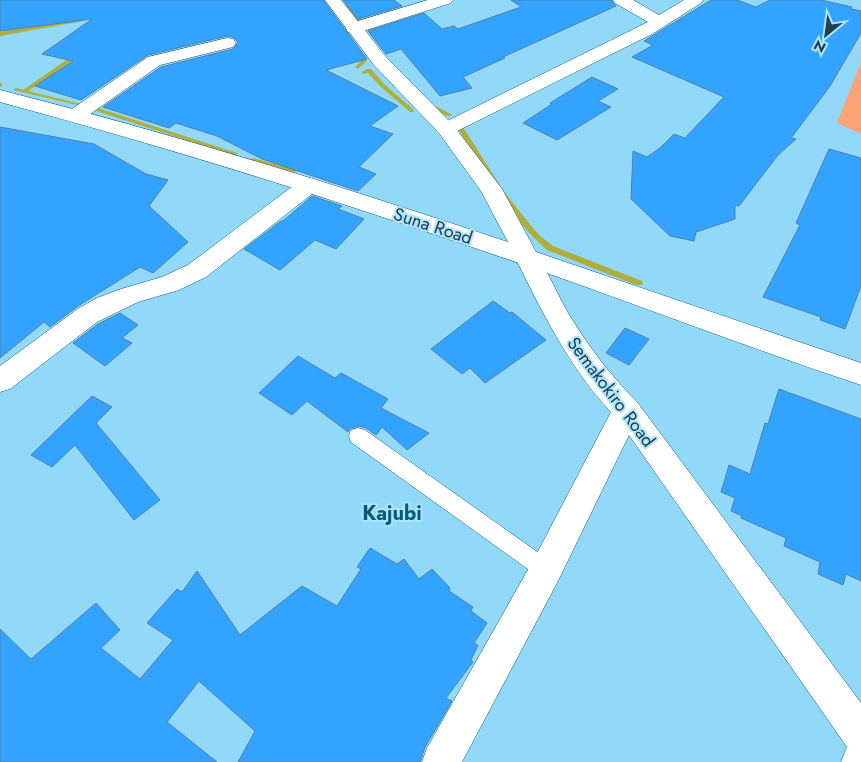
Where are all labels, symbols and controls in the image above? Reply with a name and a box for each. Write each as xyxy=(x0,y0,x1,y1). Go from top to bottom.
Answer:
north arrow xyxy=(801,10,851,60)
text: N xyxy=(810,35,829,58)
street label: Suna Road xyxy=(390,201,476,251)
street label: Semakokiro Road xyxy=(561,332,661,452)
district label: Kajubi xyxy=(362,499,422,528)

